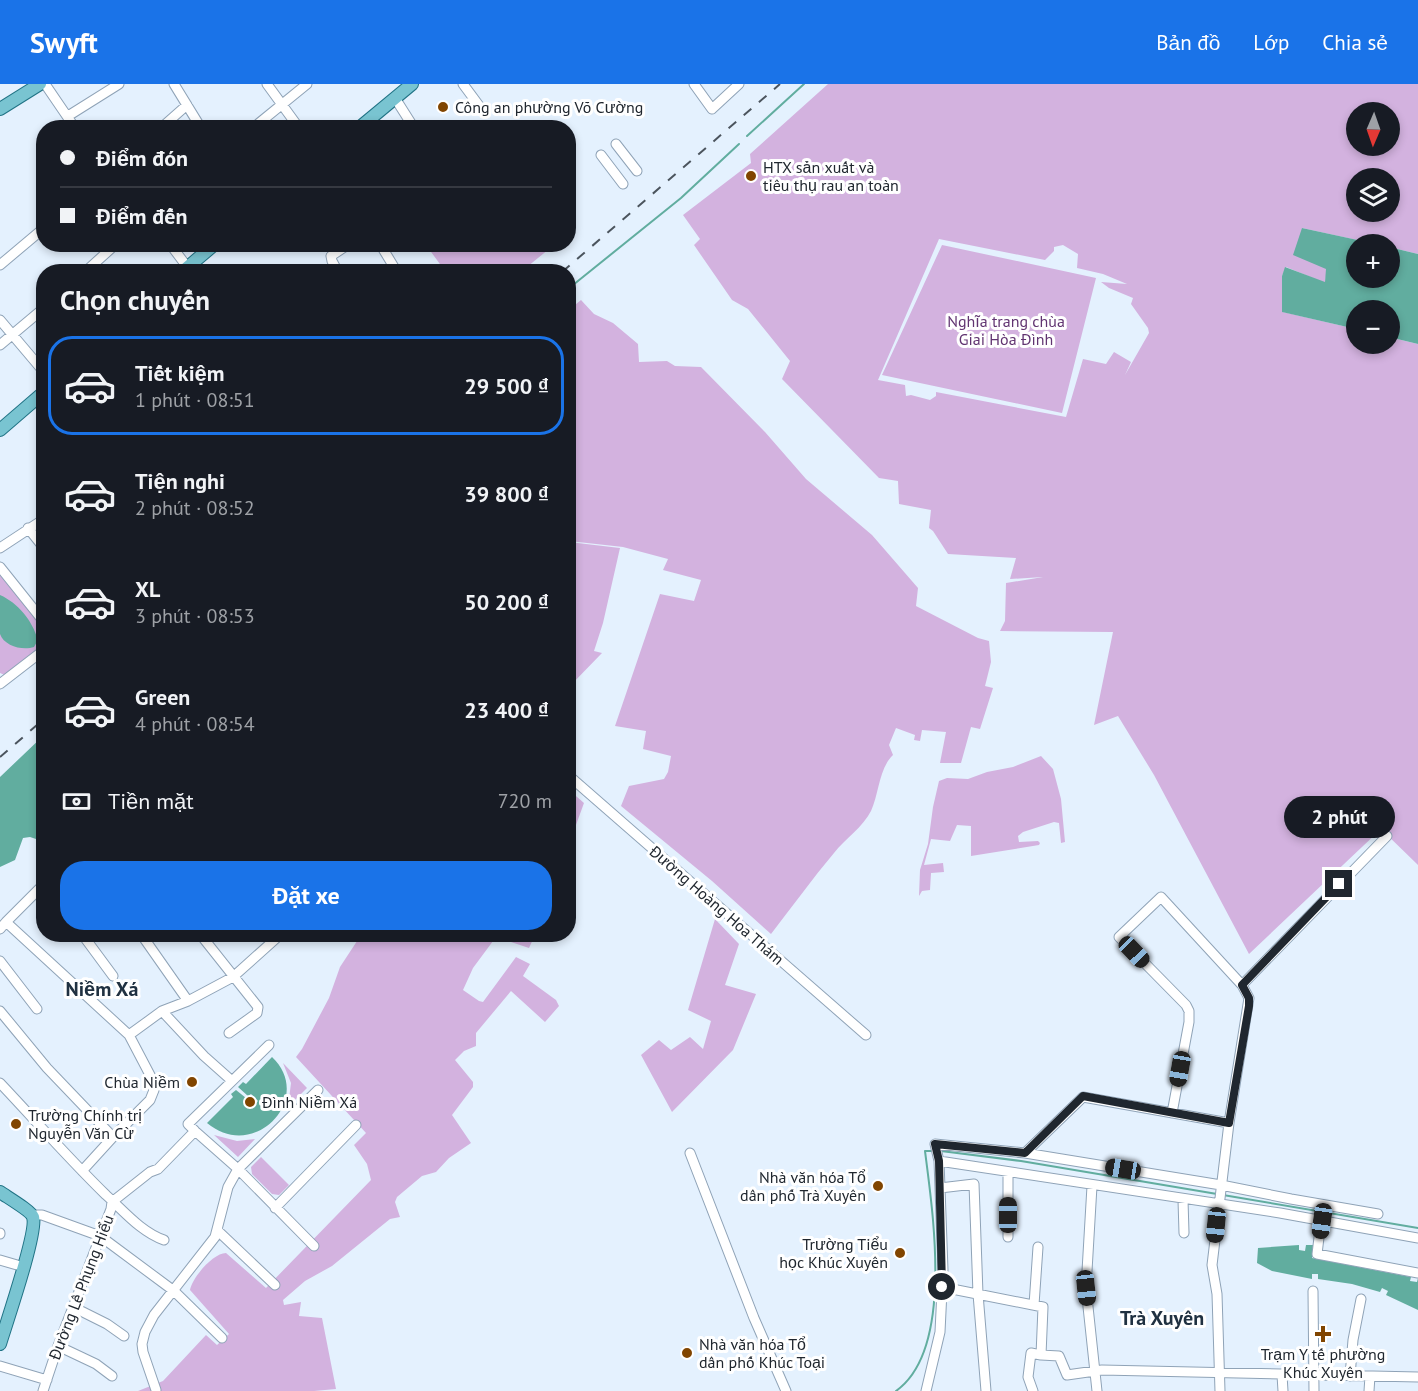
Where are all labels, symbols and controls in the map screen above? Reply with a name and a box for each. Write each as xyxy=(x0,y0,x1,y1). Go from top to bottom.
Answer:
text: Swyft xyxy=(30,24,98,61)
text: Bản đồ xyxy=(1156,29,1220,56)
text: Lớp xyxy=(1253,29,1289,56)
text: Chia sẻ xyxy=(1322,29,1388,56)
place label: Công an phường Võ Cường xyxy=(455,97,643,117)
marker: Công an phường Võ Cường xyxy=(436,100,450,114)
north arrow xyxy=(1346,102,1400,156)
map controls xyxy=(1346,102,1400,354)
text: Điểm đón xyxy=(96,144,188,172)
place label: HTX sản xuất và tiêu thụ rau an toàn xyxy=(763,157,899,195)
button: layers xyxy=(1346,168,1400,222)
marker: HTX sản xuất và tiêu thụ rau an toàn xyxy=(744,169,758,183)
text: Điểm đến xyxy=(96,202,187,230)
button: + xyxy=(1346,234,1400,288)
text: Chọn chuyến xyxy=(60,283,210,317)
button: − xyxy=(1346,300,1400,354)
park label: Nghĩa trang chùa Giai Hòa Đình xyxy=(947,311,1065,349)
icon: car xyxy=(63,359,117,413)
text: Tiết kiệm xyxy=(135,359,225,387)
text: 29 500 ₫ xyxy=(464,372,549,400)
text: 1 phút · 08:51 xyxy=(135,387,255,413)
icon: car xyxy=(63,467,117,521)
text: Tiện nghi xyxy=(135,467,225,495)
text: 39 800 ₫ xyxy=(464,480,549,508)
text: 2 phút · 08:52 xyxy=(135,495,255,521)
icon: car xyxy=(63,575,117,629)
text: XL xyxy=(135,575,160,603)
text: 50 200 ₫ xyxy=(464,588,549,616)
text: 3 phút · 08:53 xyxy=(135,603,255,629)
icon: car xyxy=(63,683,117,737)
text: Green xyxy=(135,683,190,711)
text: 23 400 ₫ xyxy=(464,696,549,724)
text: 4 phút · 08:54 xyxy=(135,711,255,737)
icon: cash xyxy=(60,785,93,818)
text: Tiền mặt xyxy=(108,787,194,815)
text: 720 m xyxy=(498,788,552,814)
callout: 2 phút xyxy=(1284,797,1394,839)
text: 2 phút xyxy=(1312,804,1367,830)
street label: Đường Hoàng Hoa Thám xyxy=(645,840,788,969)
button: Đặt xe xyxy=(60,861,552,930)
route end xyxy=(1325,870,1352,897)
car xyxy=(1115,933,1153,971)
district label: Niềm Xá xyxy=(66,976,138,1002)
car xyxy=(1168,1050,1192,1088)
place label: Chùa Niềm xyxy=(104,1072,180,1092)
marker: Chùa Niềm xyxy=(185,1075,199,1089)
place label: Đình Niềm Xá xyxy=(261,1092,357,1112)
marker: Đình Niềm Xá xyxy=(243,1095,257,1109)
place label: Trường Chính trị Nguyễn Văn Cừ xyxy=(28,1105,142,1143)
marker: Trường Chính trị Nguyễn Văn Cừ xyxy=(9,1117,23,1131)
car xyxy=(1104,1157,1142,1181)
place label: Nhà văn hóa Tổ dân phố Trà Xuyên xyxy=(740,1167,866,1205)
marker: Nhà văn hóa Tổ dân phố Trà Xuyên xyxy=(871,1179,885,1193)
car xyxy=(999,1197,1017,1233)
car xyxy=(1311,1202,1333,1240)
car xyxy=(1205,1206,1227,1244)
street label: Đường Lê Phụng Hiểu xyxy=(44,1212,118,1363)
place label: Trường Tiểu học Khúc Xuyên xyxy=(779,1234,888,1272)
marker: Trường Tiểu học Khúc Xuyên xyxy=(893,1246,907,1260)
car xyxy=(1075,1269,1097,1307)
route start xyxy=(928,1273,955,1300)
district label: Trà Xuyên xyxy=(1120,1305,1204,1331)
marker: Trạm Y tế phường Khúc Xuyên xyxy=(1314,1325,1332,1343)
place label: Nhà văn hóa Tổ dân phố Khúc Toại xyxy=(699,1334,825,1372)
place label: Trạm Y tế phường Khúc Xuyên xyxy=(1261,1344,1385,1382)
marker: Nhà văn hóa Tổ dân phố Khúc Toại xyxy=(680,1346,694,1360)

